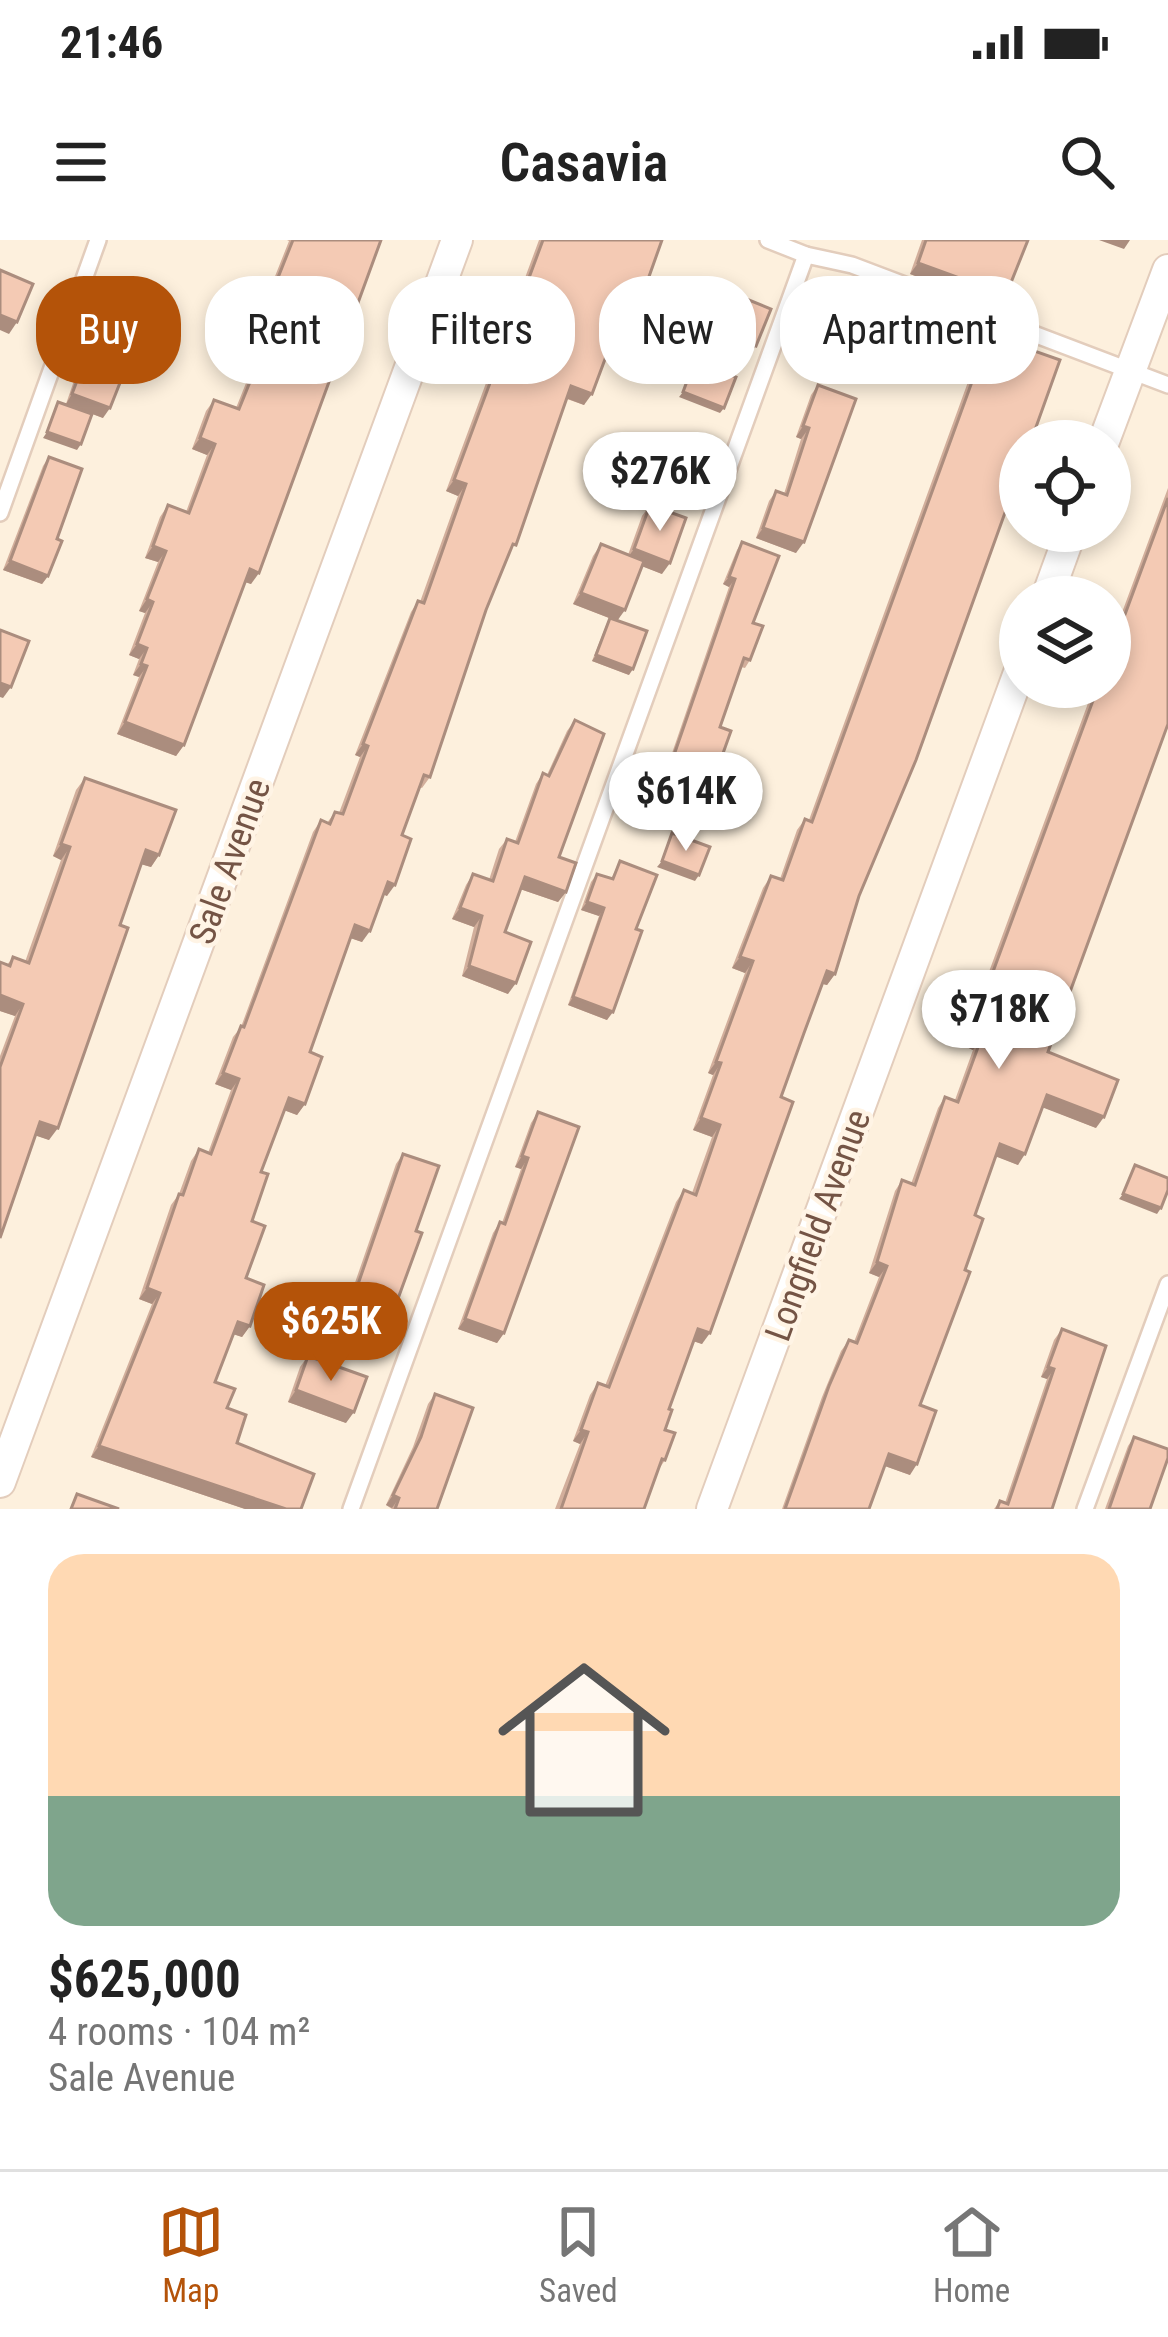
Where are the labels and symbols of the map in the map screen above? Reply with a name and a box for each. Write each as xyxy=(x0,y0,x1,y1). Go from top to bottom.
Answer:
pin: $276K xyxy=(576,432,744,534)
pin: $614K xyxy=(602,752,770,854)
street label: Sale Avenue xyxy=(181,773,279,950)
pin: $718K xyxy=(915,970,1083,1072)
street label: Longfield Avenue xyxy=(757,1104,879,1347)
pin: $625K xyxy=(247,1282,415,1384)

